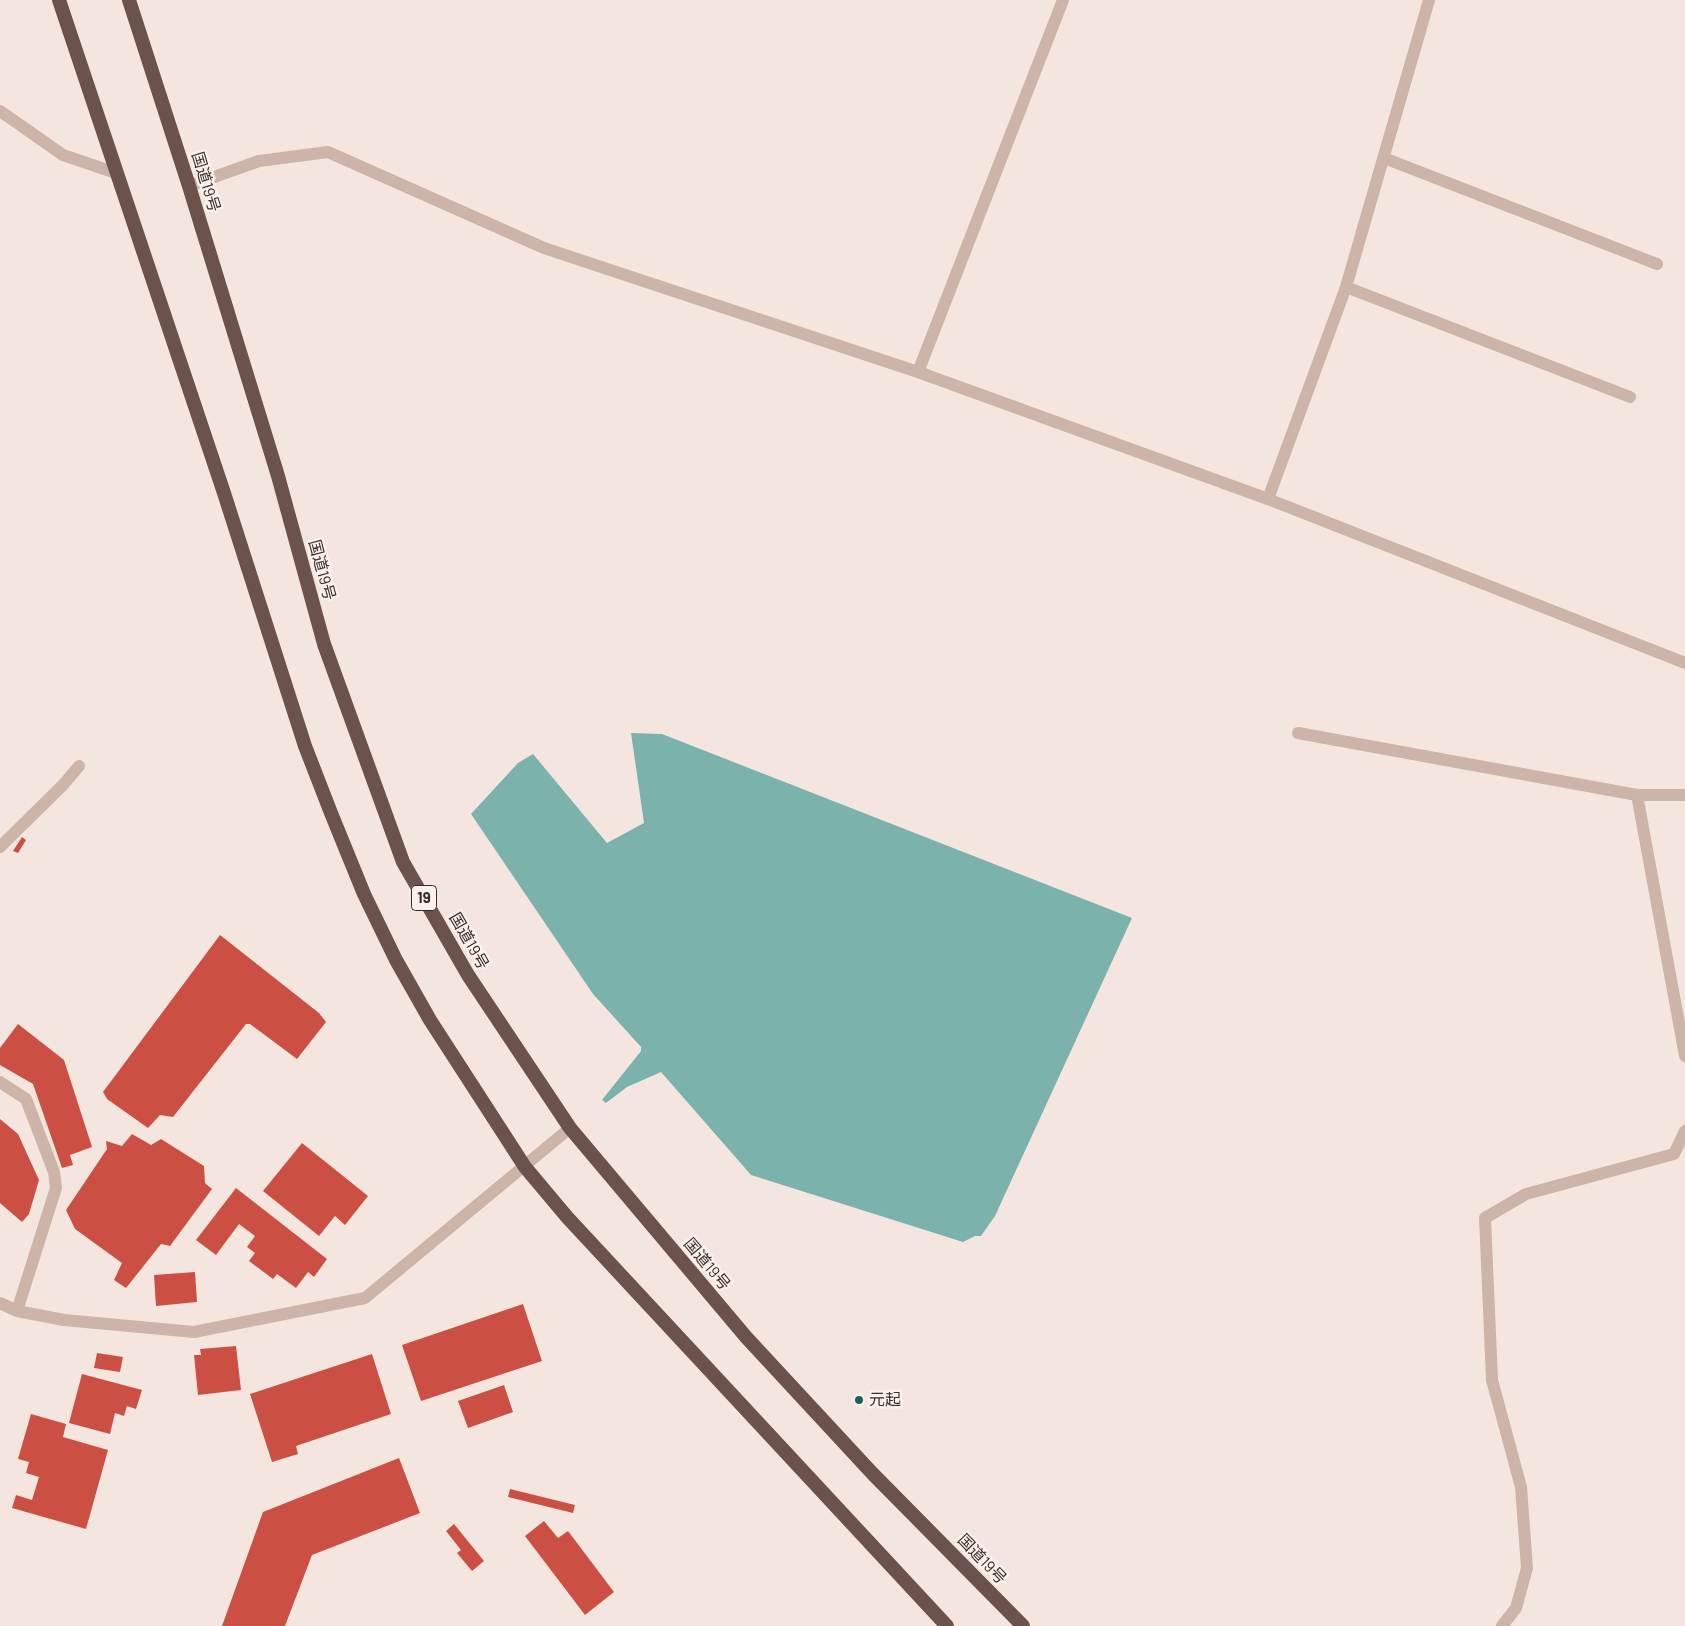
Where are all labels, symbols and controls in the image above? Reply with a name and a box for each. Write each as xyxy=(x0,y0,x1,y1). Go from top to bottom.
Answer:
street label: 国道19号 xyxy=(188,150,224,214)
street label: 国道19号 xyxy=(305,538,339,602)
road number: 19 xyxy=(412,886,436,910)
street label: 国道19号 xyxy=(445,909,493,973)
street label: 国道19号 xyxy=(680,1234,734,1294)
place label: 元起 xyxy=(869,1390,901,1410)
marker: 元起 xyxy=(853,1394,865,1406)
street label: 国道19号 xyxy=(954,1530,1010,1588)

